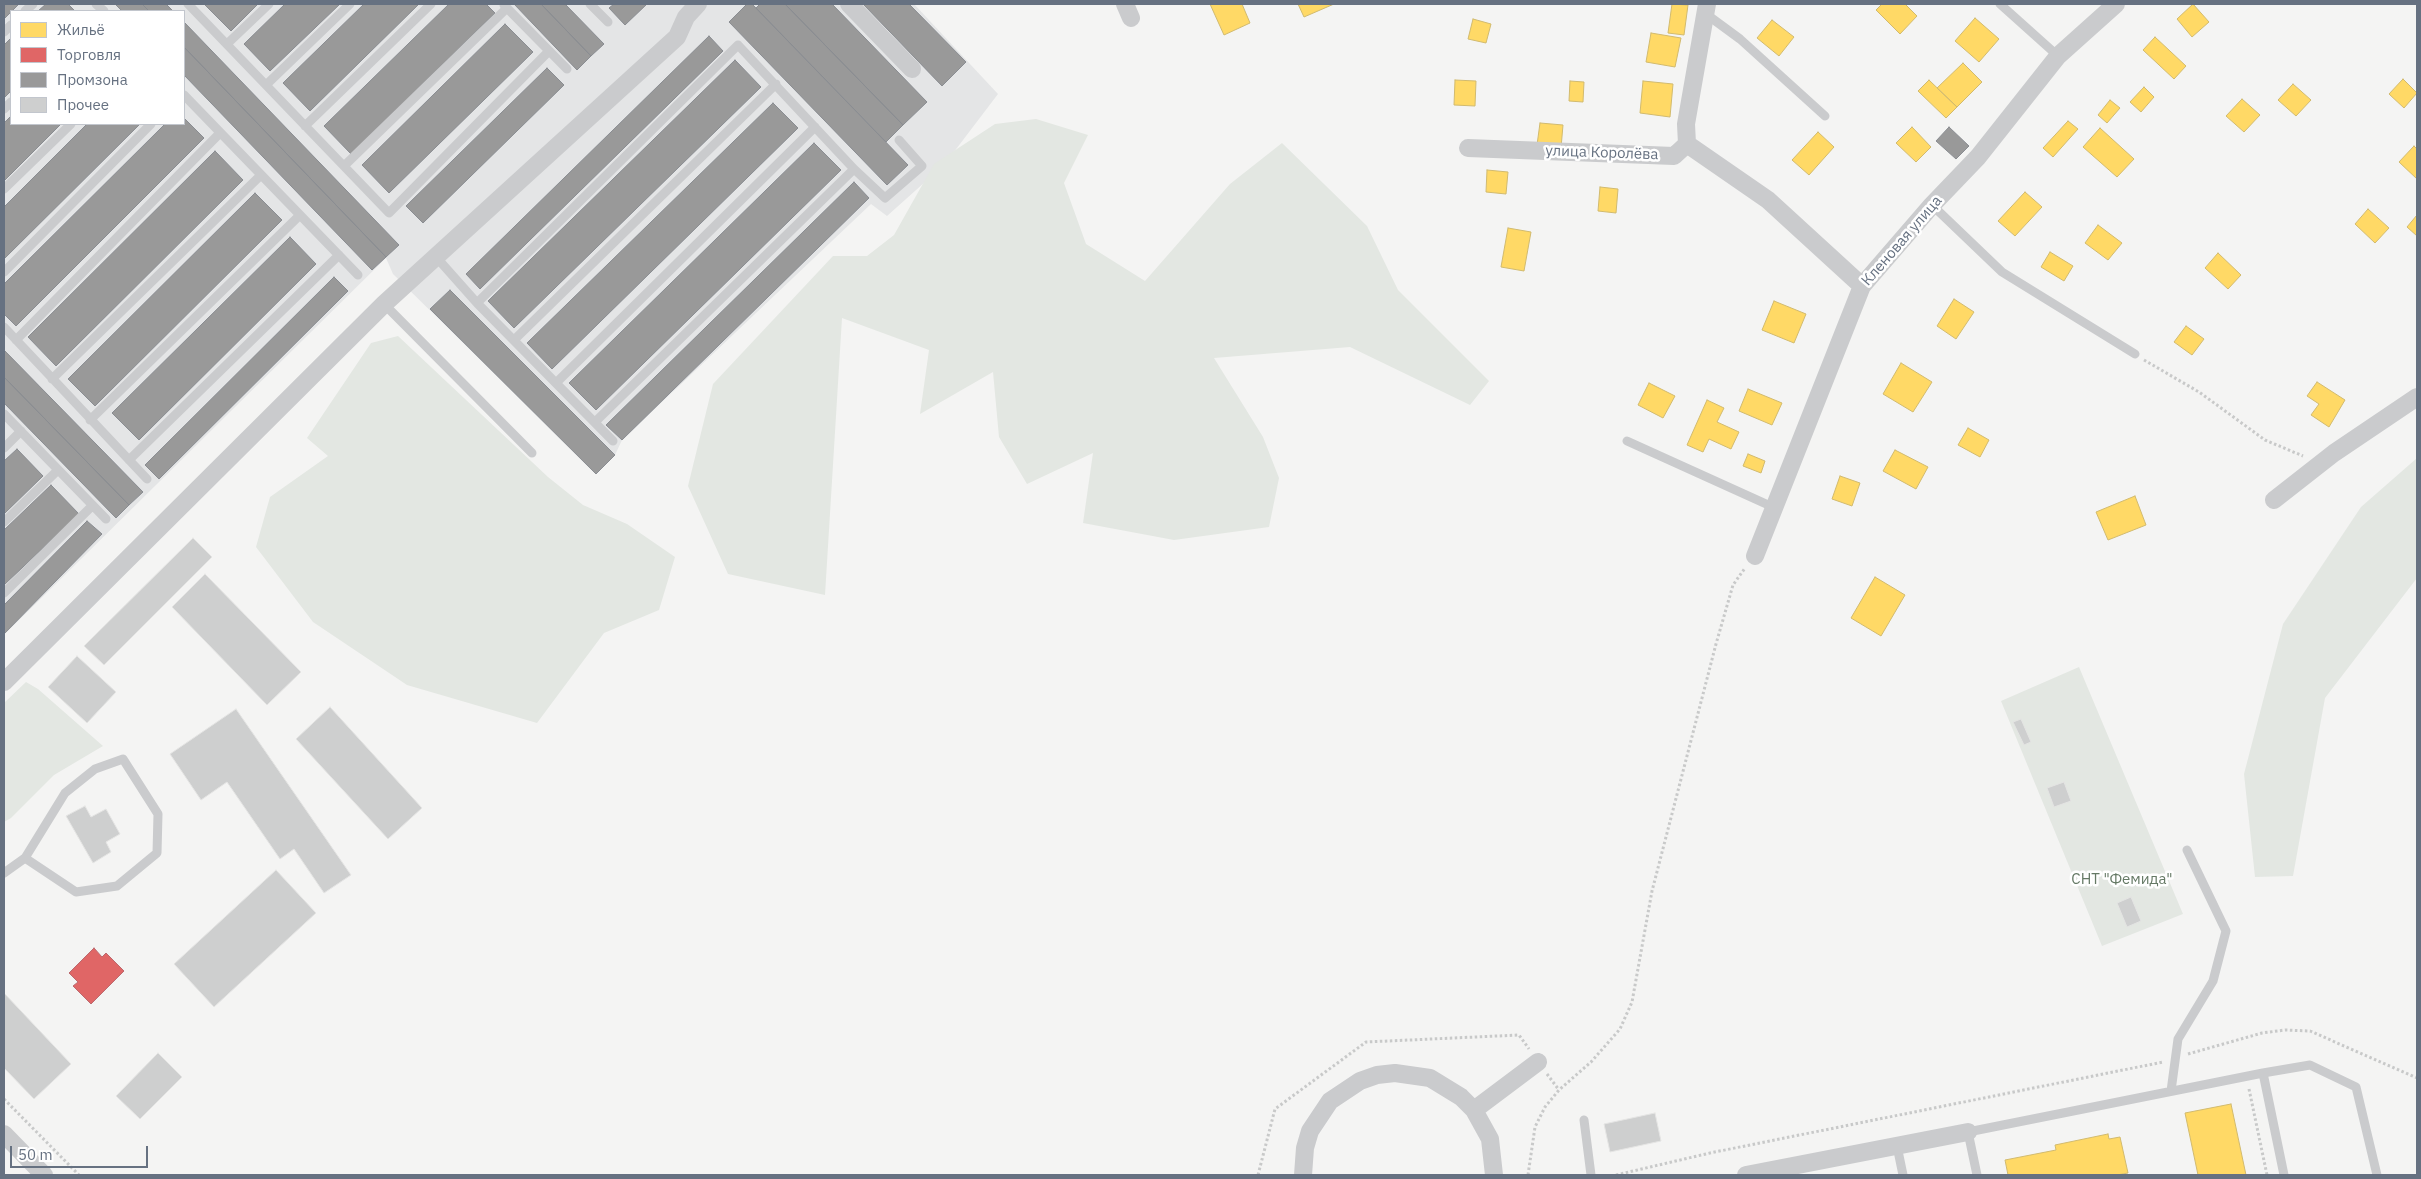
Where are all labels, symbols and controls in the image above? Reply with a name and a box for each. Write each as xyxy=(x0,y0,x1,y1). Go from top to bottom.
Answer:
legend xyxy=(10,10,185,125)
text: Жильё xyxy=(57,20,105,39)
text: Торговля xyxy=(57,45,121,64)
text: Промзона xyxy=(57,70,128,89)
text: Прочее xyxy=(57,95,109,114)
street label: улица Королёва xyxy=(1545,142,1659,164)
street label: Кленовая улица xyxy=(1858,192,1946,290)
park label: СНТ "Фемида" xyxy=(2071,871,2173,889)
scale bar xyxy=(12,1136,150,1168)
text: 50 m xyxy=(18,1145,53,1164)

